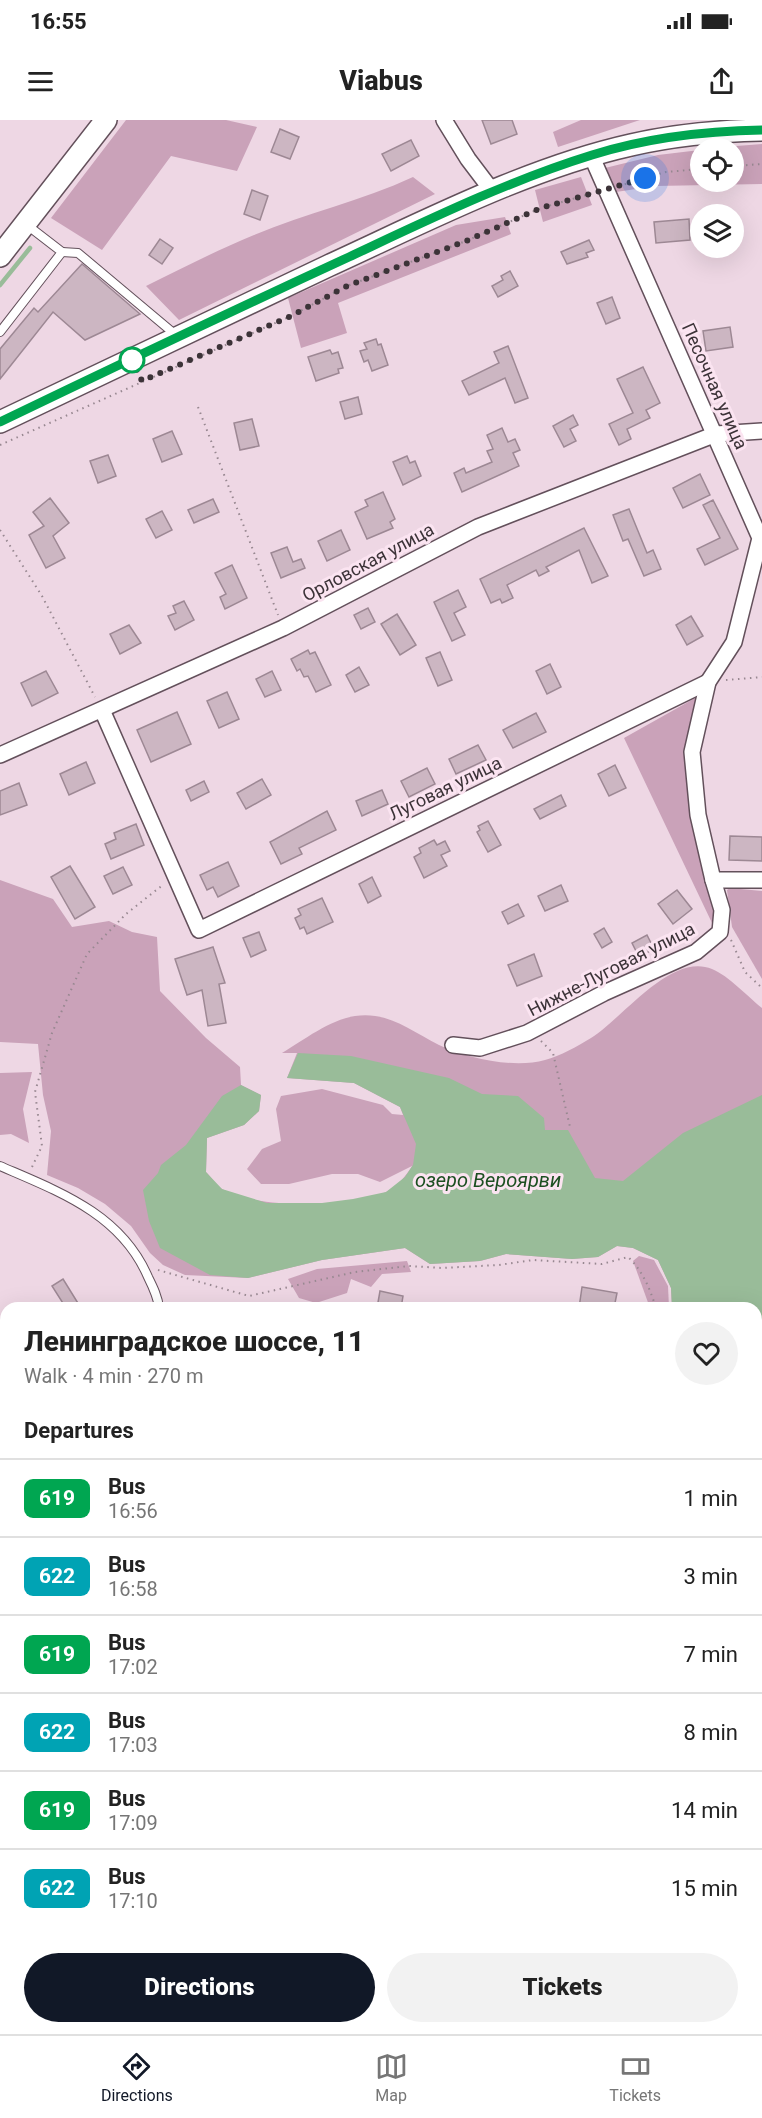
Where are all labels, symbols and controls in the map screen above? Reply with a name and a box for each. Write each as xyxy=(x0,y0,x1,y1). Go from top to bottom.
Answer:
text: 16:55 xyxy=(30,9,87,34)
icon: menu xyxy=(24,65,57,98)
text: Viabus xyxy=(339,65,423,97)
icon: share xyxy=(705,65,738,98)
map controls xyxy=(690,138,744,258)
button: locate xyxy=(690,138,744,192)
your location xyxy=(630,163,660,193)
button: layers xyxy=(690,204,744,258)
street label: Песочная улица xyxy=(678,320,752,452)
unlabelled marker xyxy=(119,347,145,373)
street label: Орловская улица xyxy=(299,518,437,606)
street label: Луговая улица xyxy=(385,752,505,824)
street label: Нижне-Луговая улица xyxy=(524,918,698,1020)
water label: озеро Вероярви xyxy=(415,1168,561,1192)
button: heart xyxy=(675,1322,738,1385)
text: Ленинградское шоссе, 11 xyxy=(24,1325,364,1358)
text: Walk · 4 min · 270 m xyxy=(24,1364,203,1388)
text: Departures xyxy=(24,1418,134,1443)
text: Bus xyxy=(108,1474,146,1499)
text: 619 xyxy=(39,1486,75,1510)
text: 1 min xyxy=(683,1486,738,1511)
text: 16:56 xyxy=(108,1499,158,1523)
text: Bus xyxy=(108,1552,146,1577)
text: 622 xyxy=(39,1564,75,1588)
text: 3 min xyxy=(683,1564,738,1589)
text: 16:58 xyxy=(108,1577,158,1601)
text: Bus xyxy=(108,1630,146,1655)
text: 619 xyxy=(39,1642,75,1666)
text: 7 min xyxy=(683,1642,738,1667)
text: 17:02 xyxy=(108,1655,158,1679)
text: Bus xyxy=(108,1708,146,1733)
text: 622 xyxy=(39,1720,75,1744)
text: 8 min xyxy=(683,1720,738,1745)
text: 17:03 xyxy=(108,1733,158,1757)
text: Bus xyxy=(108,1786,146,1811)
text: 619 xyxy=(39,1798,75,1822)
text: 14 min xyxy=(671,1798,738,1823)
text: 17:09 xyxy=(108,1811,158,1835)
text: Bus xyxy=(108,1864,146,1889)
text: 622 xyxy=(39,1876,75,1900)
text: 15 min xyxy=(671,1876,738,1901)
text: 17:10 xyxy=(108,1889,158,1913)
button: Directions xyxy=(24,1953,375,2022)
button: Tickets xyxy=(387,1953,738,2022)
tab: Directions xyxy=(101,2050,173,2105)
tab: Map xyxy=(375,2050,408,2105)
tab: Tickets xyxy=(609,2050,661,2105)

